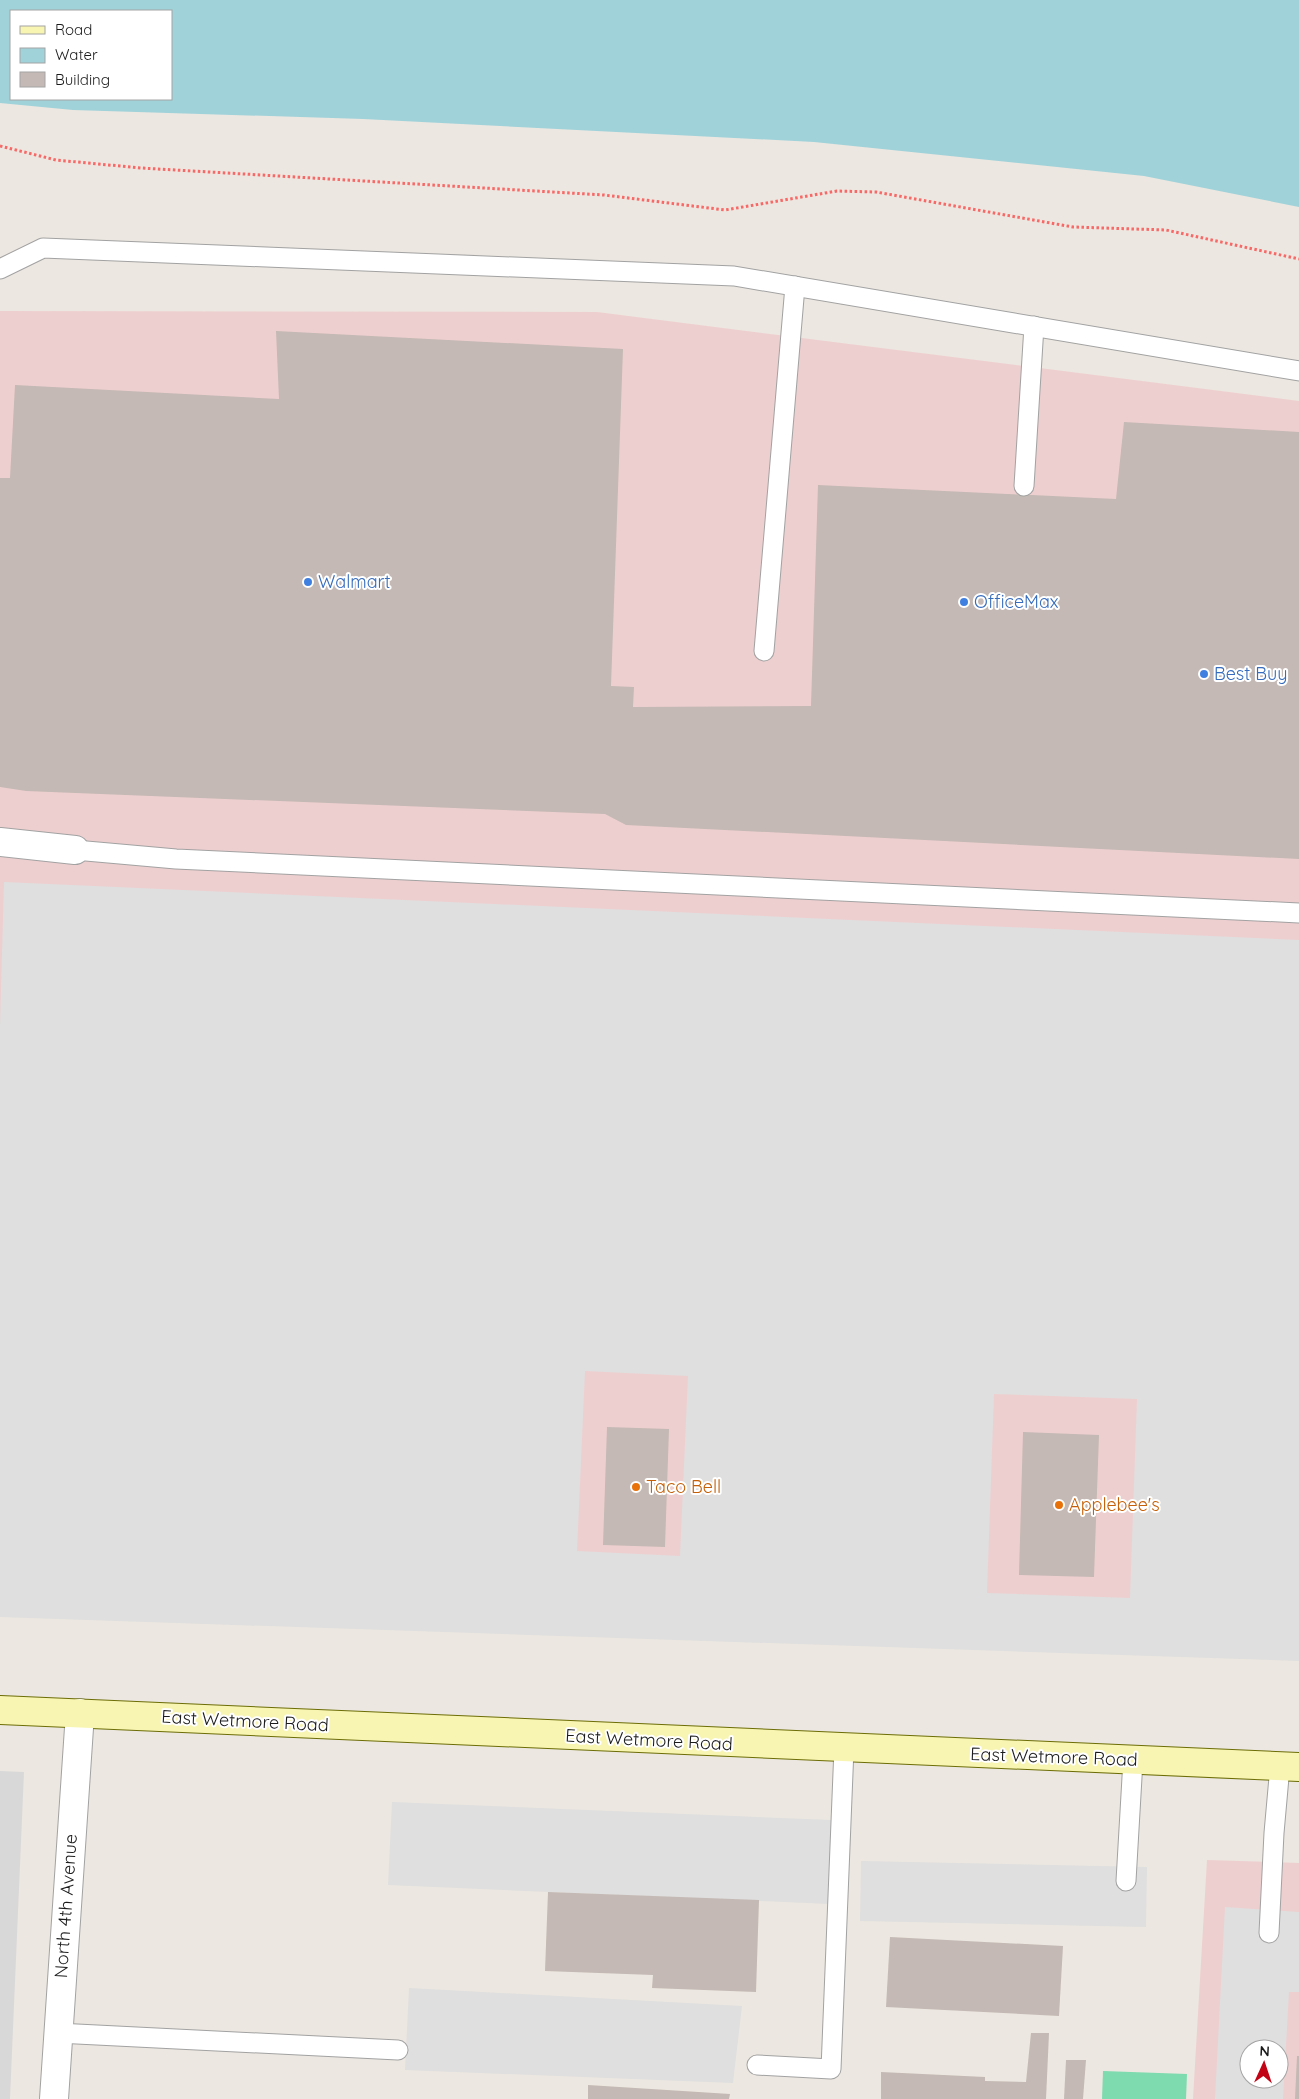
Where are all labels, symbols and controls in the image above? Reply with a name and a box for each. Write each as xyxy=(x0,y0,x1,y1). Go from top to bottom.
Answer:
legend xyxy=(10,10,172,100)
text: Road xyxy=(55,20,92,39)
text: Water xyxy=(55,45,98,64)
text: Building xyxy=(55,70,110,89)
place label: Walmart xyxy=(318,570,391,593)
marker: Walmart xyxy=(302,576,314,588)
place label: OfficeMax xyxy=(974,590,1059,613)
marker: OfficeMax xyxy=(958,596,970,608)
place label: Best Buy xyxy=(1214,662,1288,685)
marker: Best Buy xyxy=(1198,668,1210,680)
place label: Taco Bell xyxy=(646,1475,721,1498)
marker: Taco Bell xyxy=(630,1481,642,1493)
place label: Applebee's xyxy=(1069,1493,1160,1516)
marker: Applebee's xyxy=(1053,1499,1065,1511)
street label: East Wetmore Road xyxy=(161,1705,329,1736)
street label: East Wetmore Road xyxy=(565,1724,733,1755)
street label: East Wetmore Road xyxy=(970,1742,1138,1771)
street label: North 4th Avenue xyxy=(49,1833,82,1979)
north arrow xyxy=(1239,2039,1289,2089)
text: N xyxy=(1259,2042,1270,2060)

